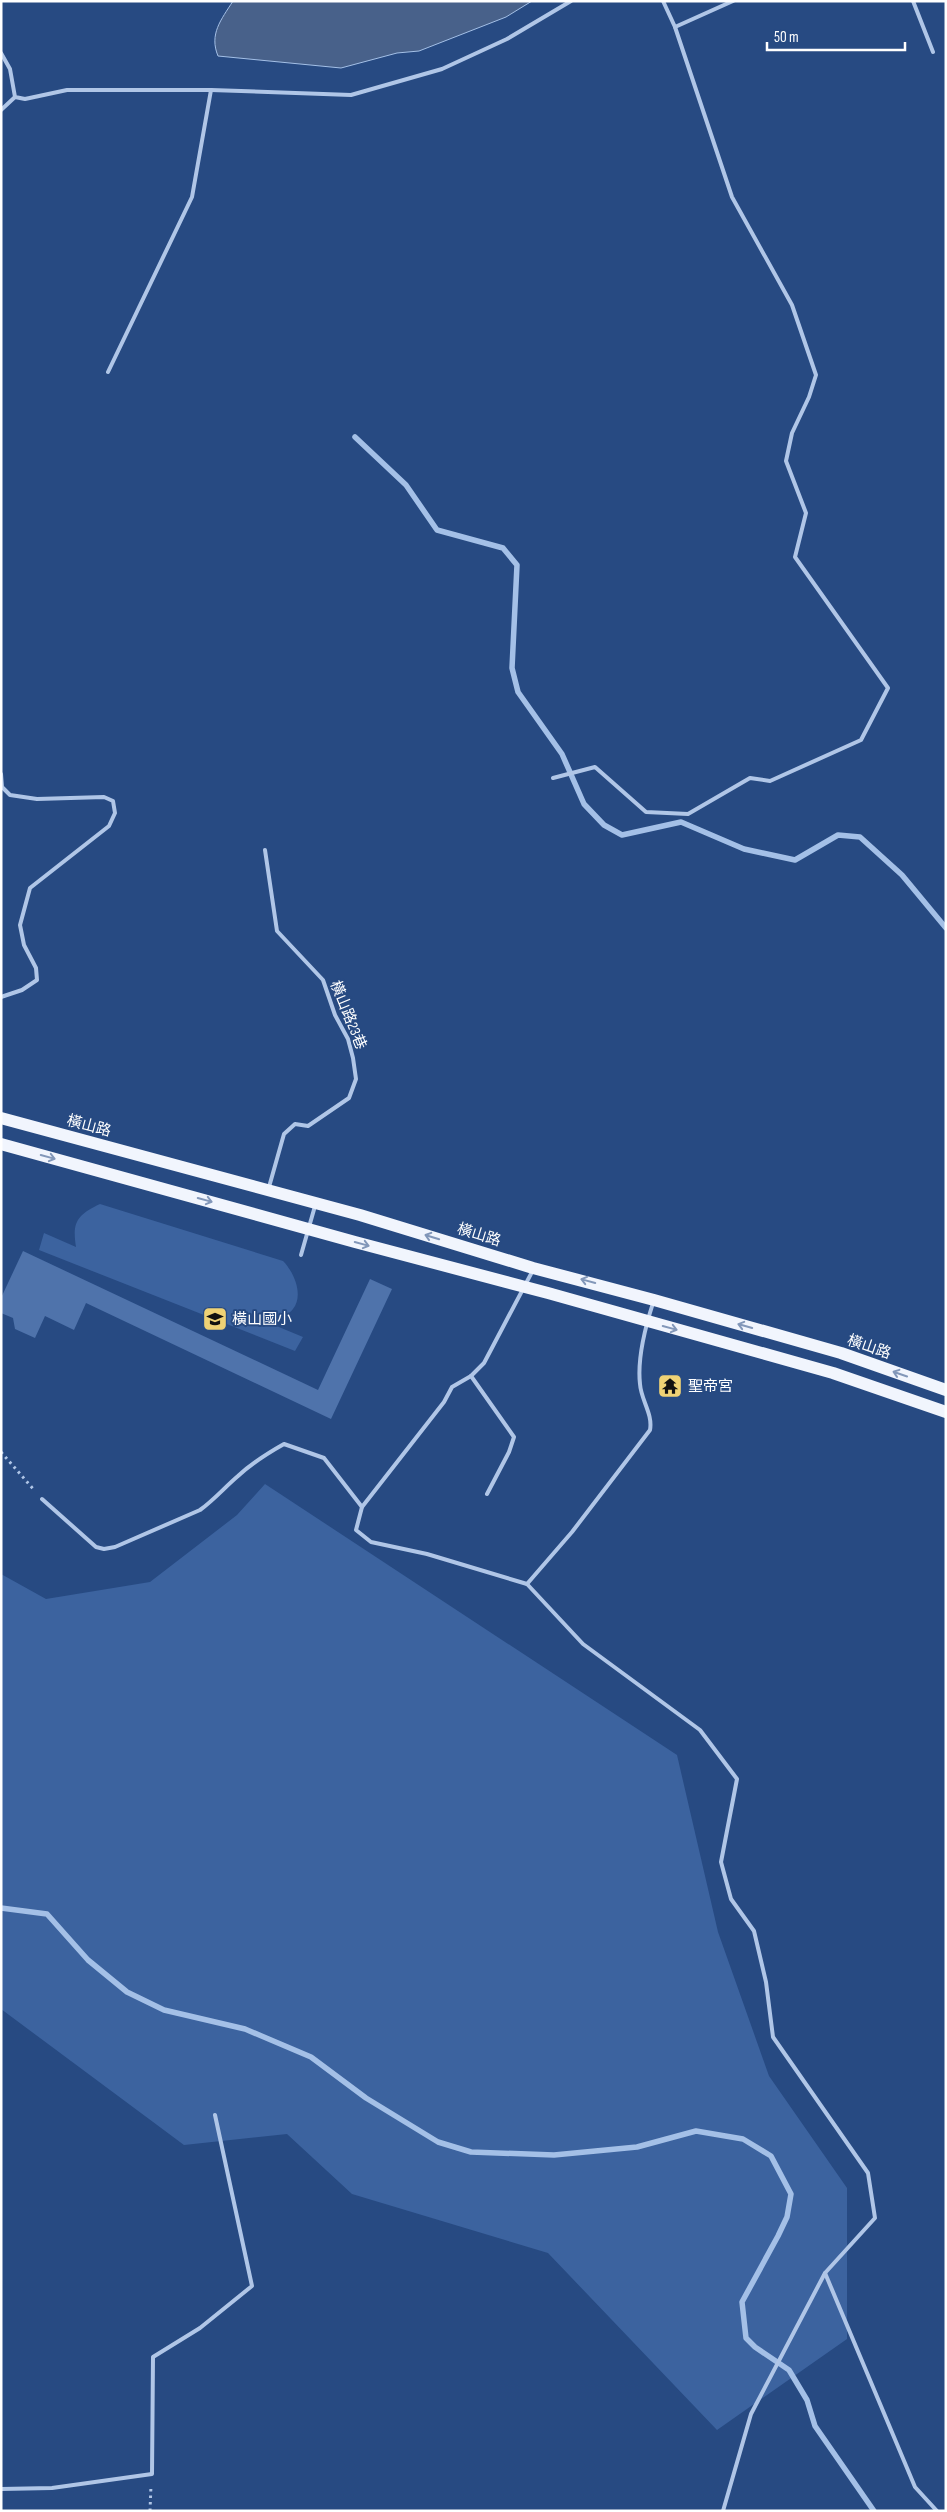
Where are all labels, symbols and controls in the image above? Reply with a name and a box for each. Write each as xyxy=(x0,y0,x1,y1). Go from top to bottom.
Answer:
scale bar xyxy=(767,20,904,52)
text: 50 m xyxy=(774,28,799,47)
street label: 橫山路23巷 xyxy=(326,978,370,1052)
street label: 橫山路 xyxy=(65,1111,113,1141)
one-way arrow xyxy=(40,1153,56,1162)
one-way arrow xyxy=(197,1196,213,1206)
street label: 橫山路 xyxy=(455,1219,503,1251)
one-way arrow xyxy=(424,1232,440,1242)
one-way arrow xyxy=(353,1240,369,1249)
one-way arrow xyxy=(581,1276,597,1286)
school or university icon: 橫山國小 xyxy=(202,1306,228,1332)
place label: 橫山國小 xyxy=(232,1310,292,1329)
one-way arrow xyxy=(737,1320,753,1330)
one-way arrow xyxy=(662,1324,678,1334)
street label: 橫山路 xyxy=(845,1331,893,1363)
one-way arrow xyxy=(892,1369,908,1378)
temple icon: 聖帝宮 xyxy=(657,1373,683,1399)
place label: 聖帝宮 xyxy=(688,1377,733,1396)

